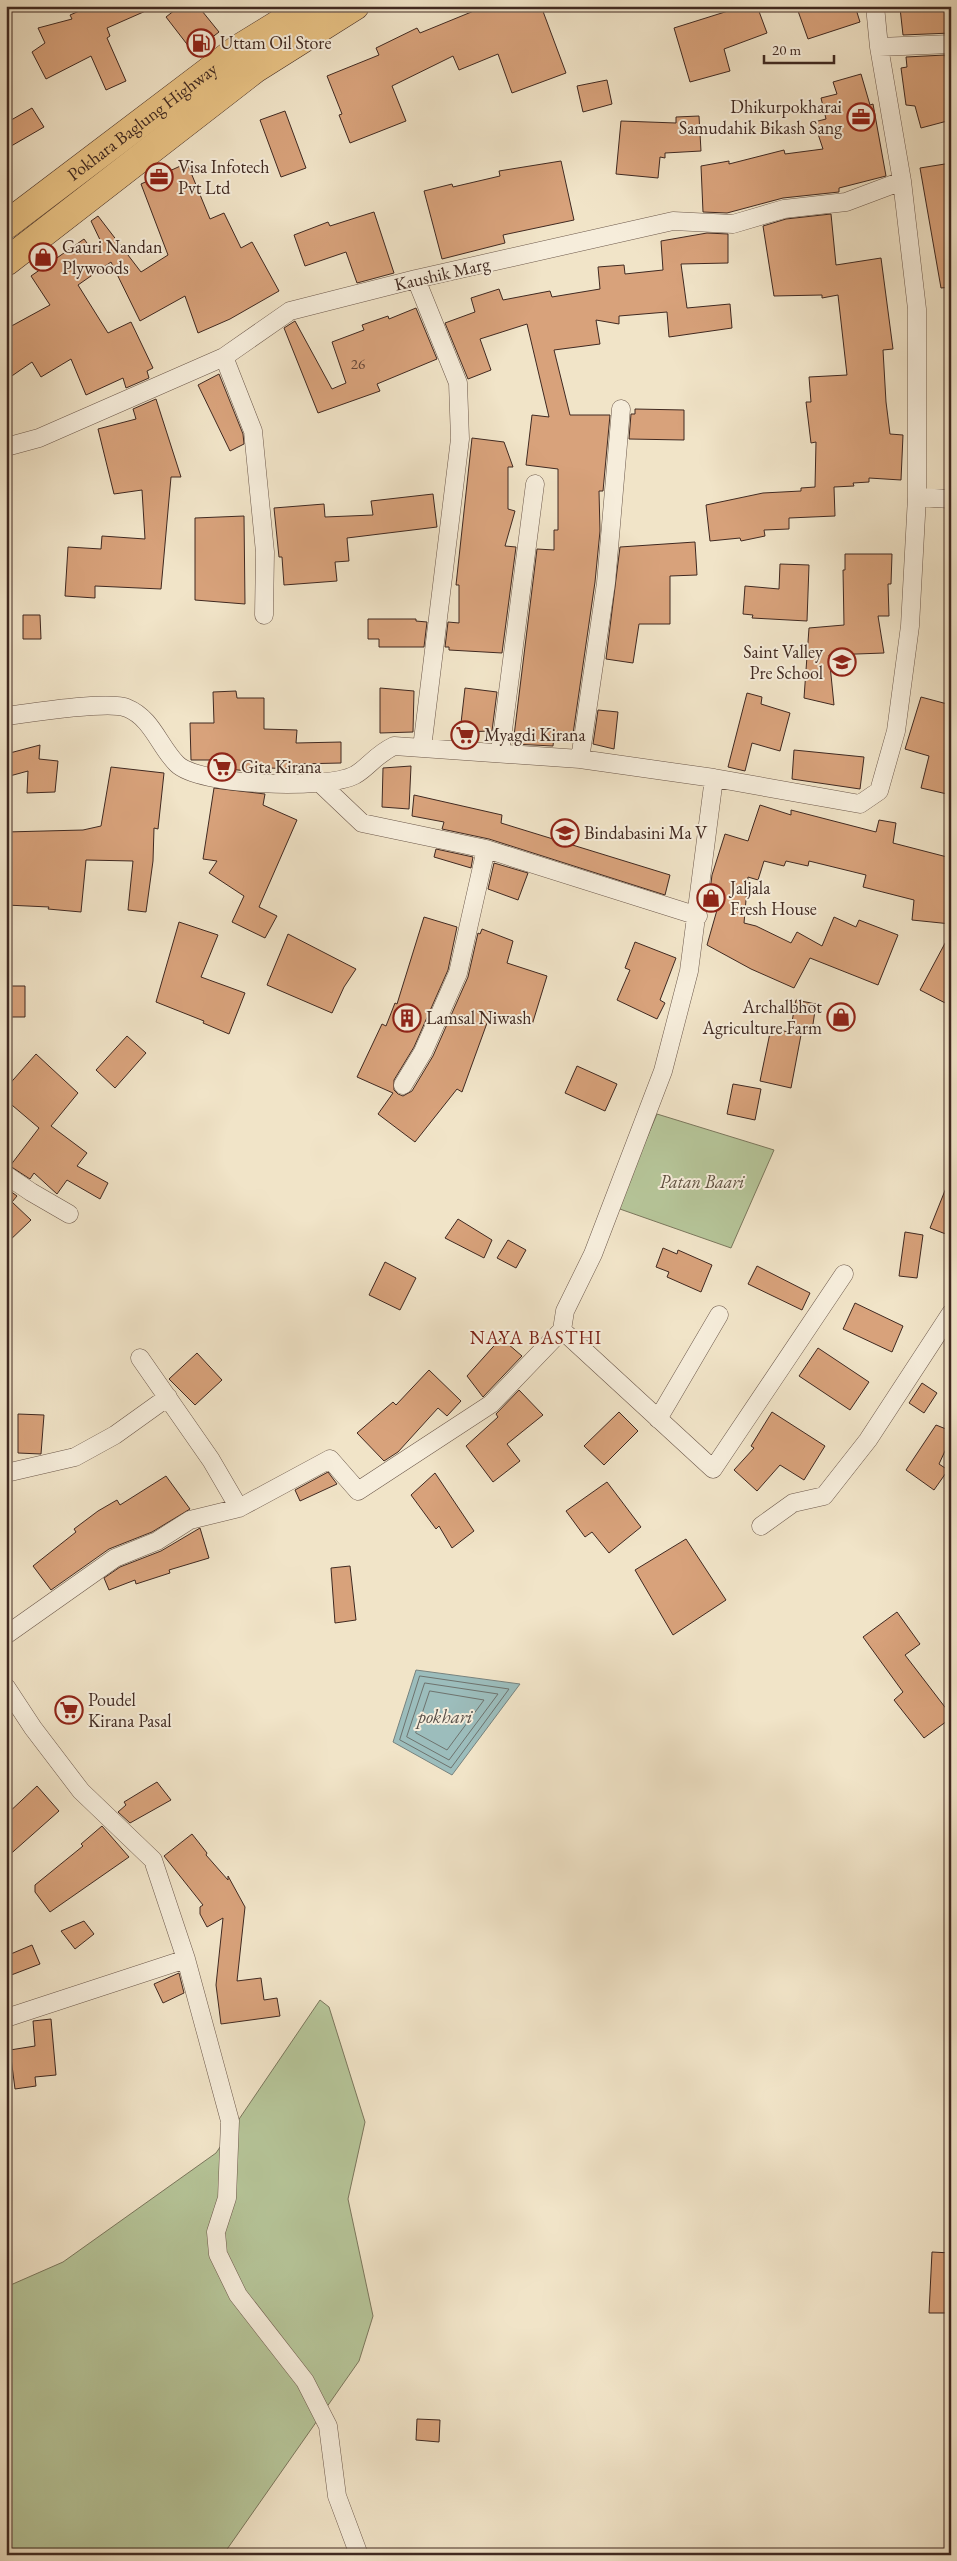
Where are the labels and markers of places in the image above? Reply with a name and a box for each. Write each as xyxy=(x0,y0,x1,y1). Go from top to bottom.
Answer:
fuel station icon: Uttam Oil Store xyxy=(186,28,216,58)
place label: Uttam Oil Store xyxy=(220,31,331,54)
place label: Dhikurpokharai Samudahik Bikash Sang xyxy=(679,95,843,139)
office icon: Dhikurpokharai Samudahik Bikash Sang xyxy=(846,102,876,132)
place label: Visa Infotech Pvt Ltd xyxy=(178,155,270,199)
office icon: Visa Infotech Pvt Ltd xyxy=(144,162,174,192)
place label: Gauri Nandan Plywoods xyxy=(62,235,163,279)
shop icon: Gauri Nandan Plywoods xyxy=(28,242,58,272)
place label: Saint Valley Pre School xyxy=(743,640,823,684)
school or university icon: Saint Valley Pre School xyxy=(827,647,857,677)
supermarket icon: Myagdi Kirana xyxy=(450,720,480,750)
place label: Myagdi Kirana xyxy=(484,723,587,746)
supermarket icon: Gita Kirana xyxy=(207,752,237,782)
place label: Gita Kirana xyxy=(241,755,322,778)
school or university icon: Bindabasini Ma V xyxy=(550,818,580,848)
place label: Bindabasini Ma V xyxy=(584,821,708,844)
place label: Jaljala Fresh House xyxy=(728,876,817,920)
shop icon: Jaljala Fresh House xyxy=(696,883,726,913)
place label: Archalbhot Agriculture Farm xyxy=(702,995,822,1039)
shop icon: Archalbhot Agriculture Farm xyxy=(826,1002,856,1032)
building icon: Lamsal Niwash xyxy=(392,1003,422,1033)
place label: Lamsal Niwash xyxy=(426,1006,532,1029)
place label: Poudel Kirana Pasal xyxy=(88,1688,172,1732)
supermarket icon: Poudel Kirana Pasal xyxy=(54,1695,84,1725)

